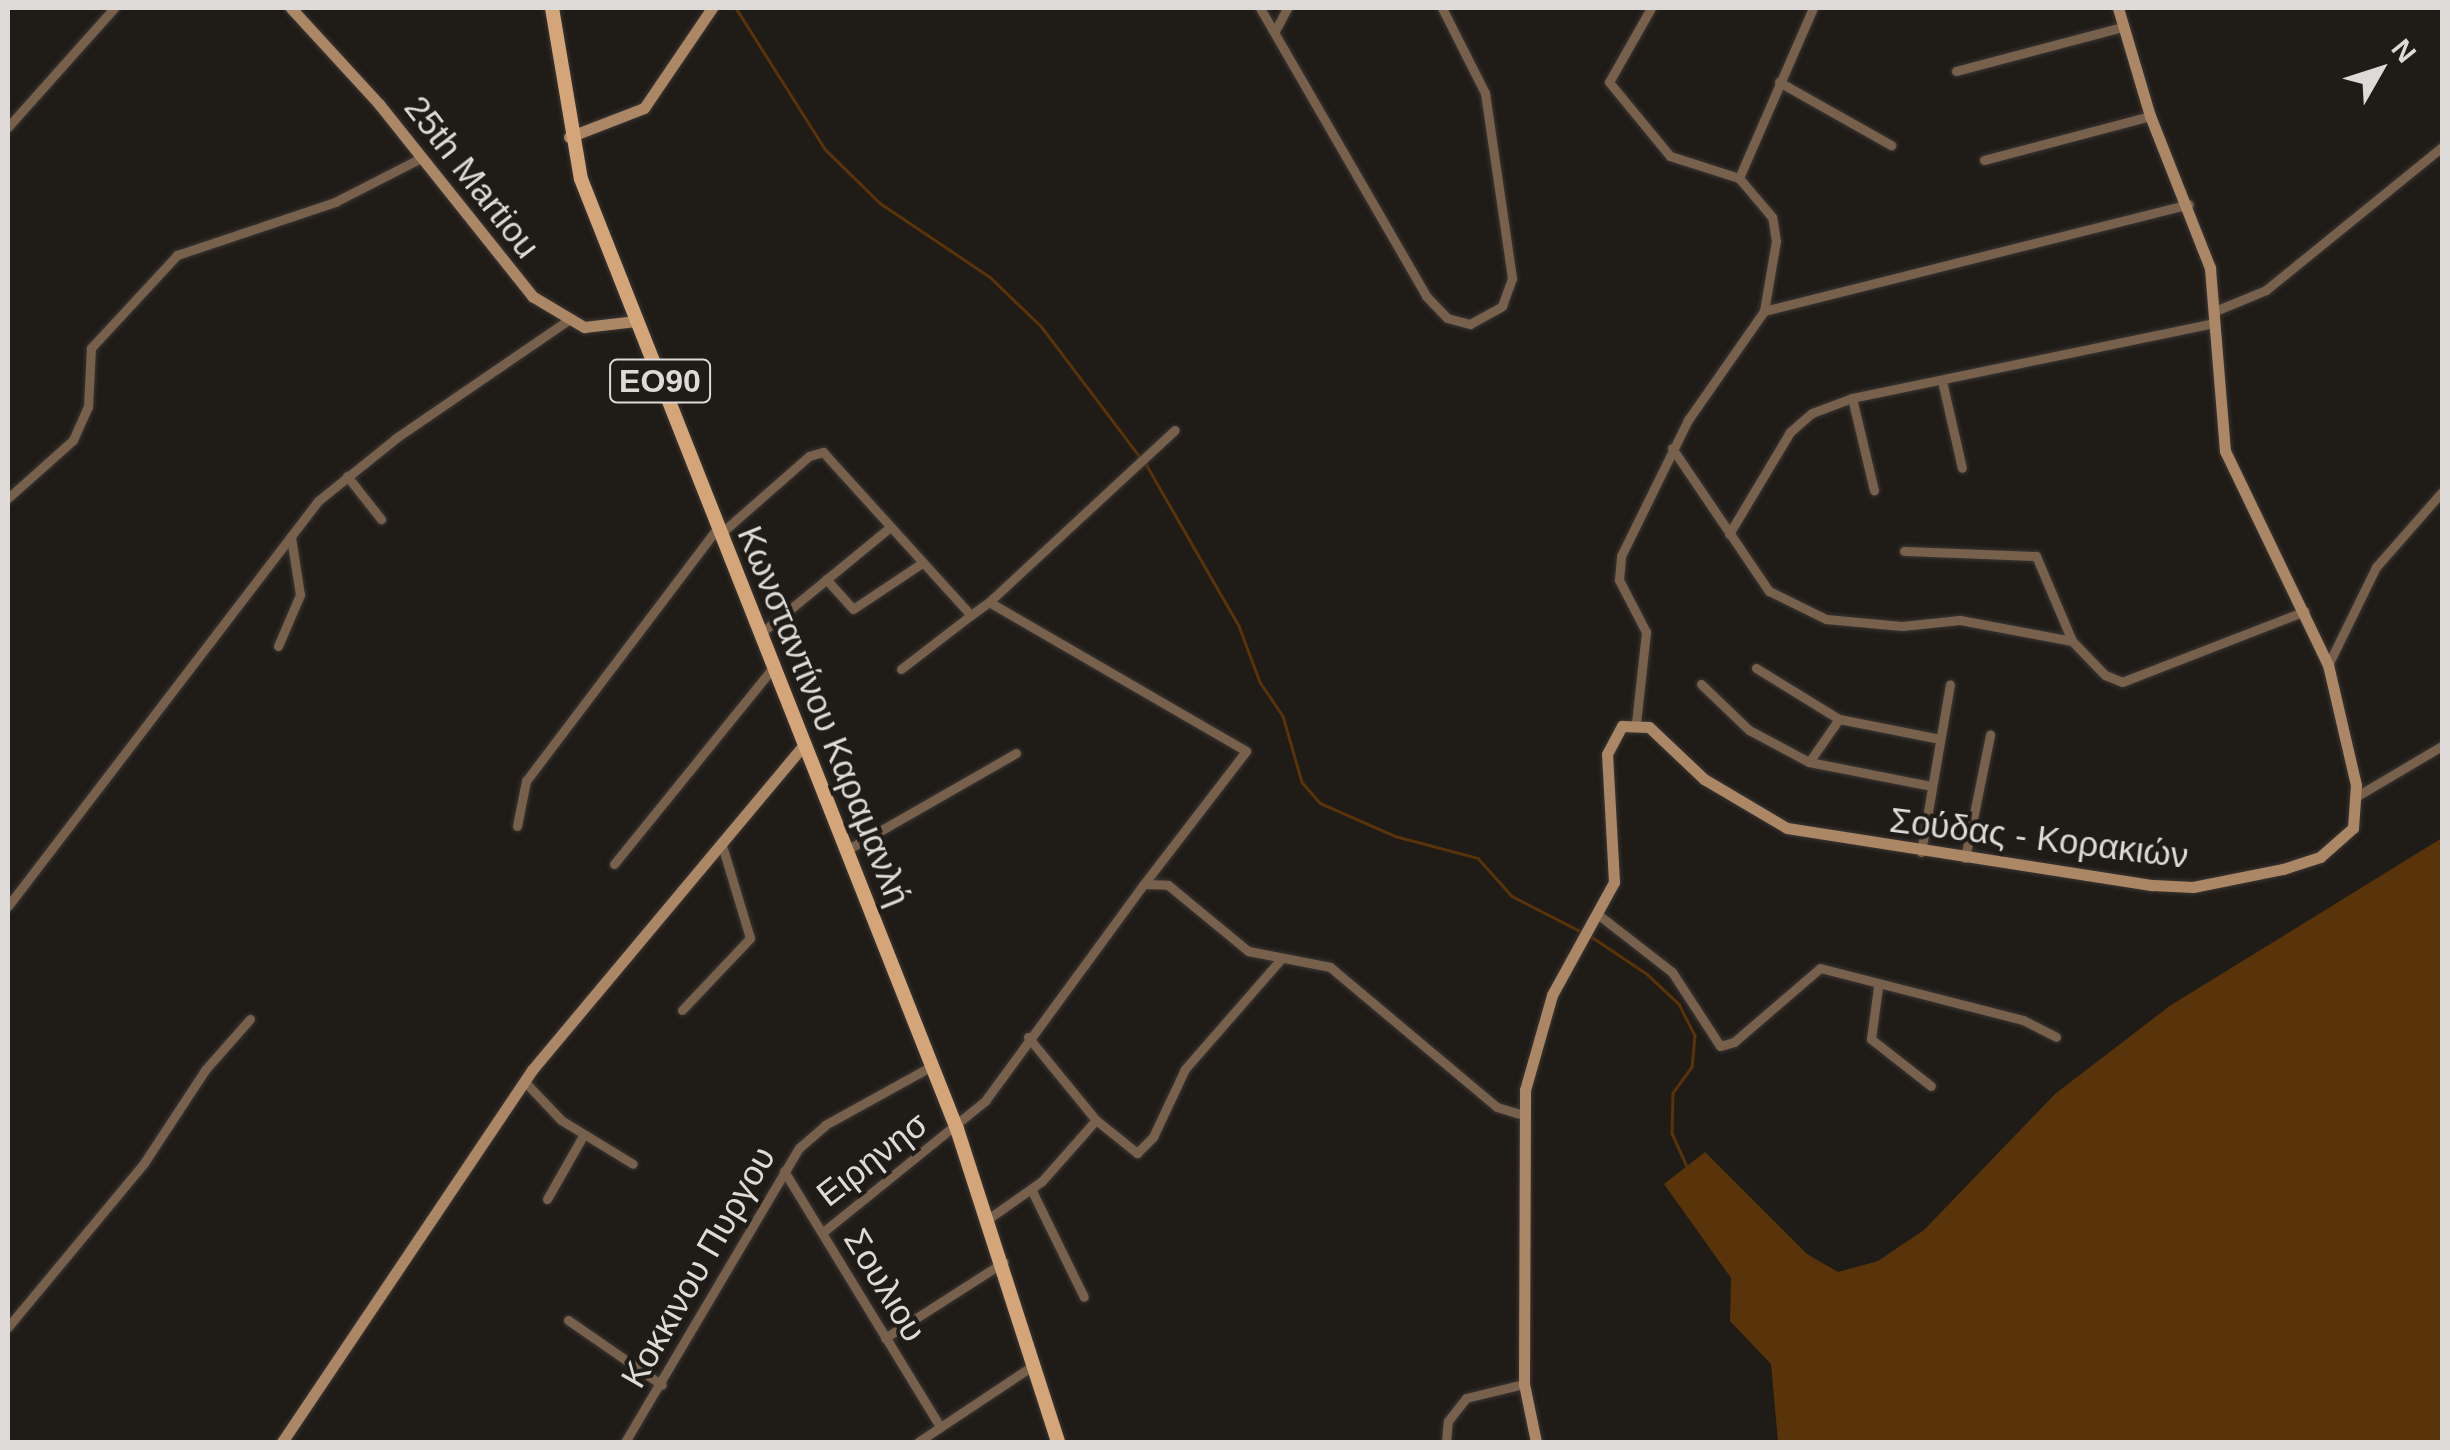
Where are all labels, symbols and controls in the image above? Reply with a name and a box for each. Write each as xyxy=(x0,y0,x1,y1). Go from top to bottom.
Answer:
north arrow xyxy=(2330,20,2430,120)
text: N xyxy=(2385,33,2422,68)
street label: 25th Martiou xyxy=(396,87,548,267)
road number: ΕΟ90 xyxy=(608,354,712,408)
street label: Κωνσταντίνου Καραμανλή xyxy=(728,520,920,912)
street label: Σούδας - Κορακιών xyxy=(1887,799,2191,877)
street label: Ειρηνησ xyxy=(808,1103,936,1215)
street label: Κοκκινου Πυργου xyxy=(612,1139,784,1395)
street label: Σουλιου xyxy=(835,1221,935,1349)

